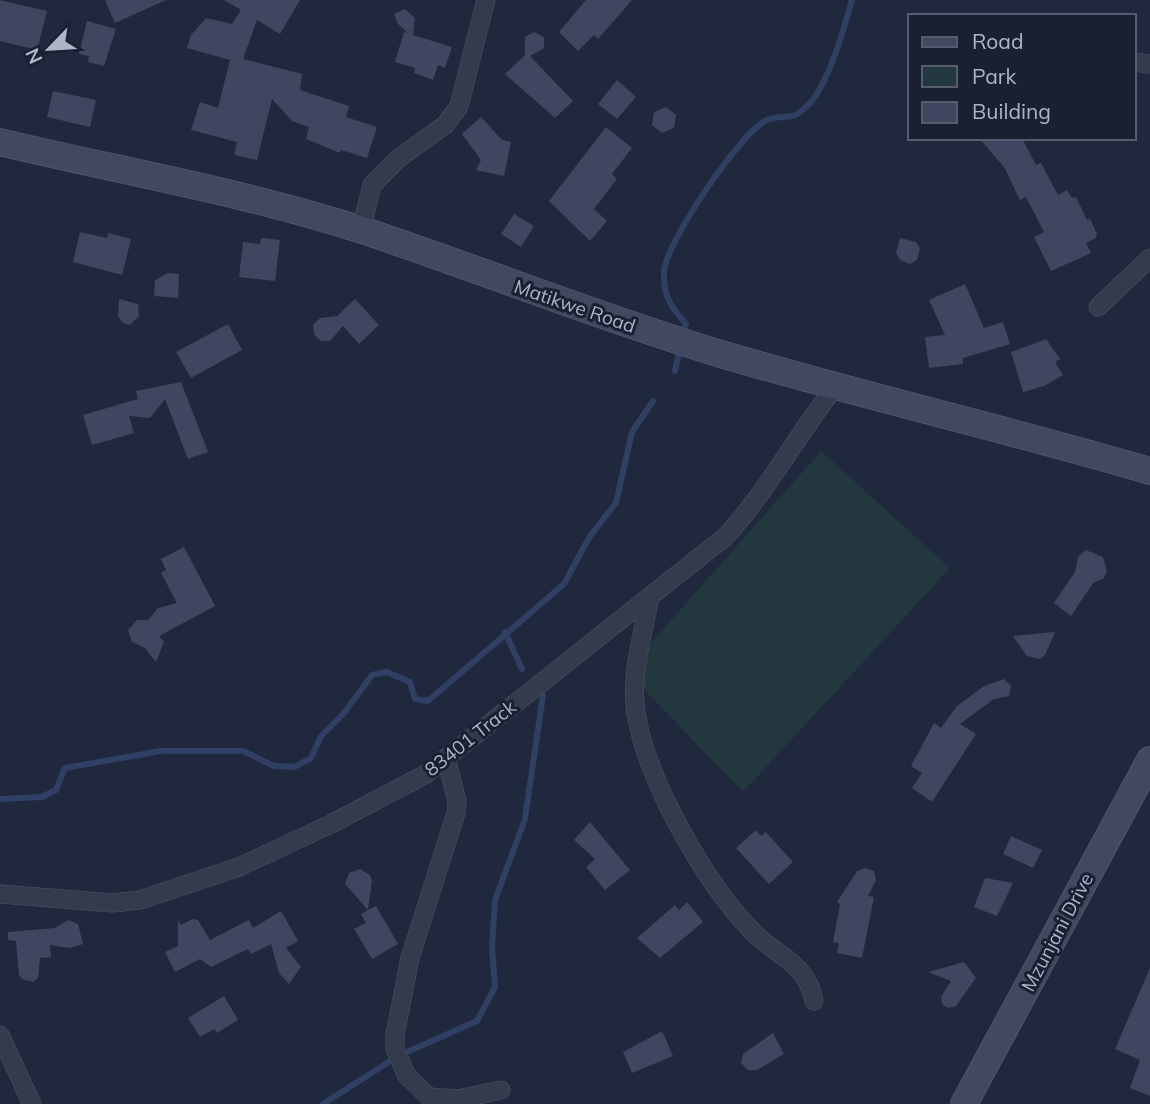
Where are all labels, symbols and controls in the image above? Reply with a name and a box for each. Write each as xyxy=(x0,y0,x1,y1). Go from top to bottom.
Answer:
north arrow xyxy=(14,14,84,84)
legend xyxy=(908,14,1136,140)
text: Road xyxy=(972,28,1023,54)
text: N xyxy=(20,45,48,68)
text: Park xyxy=(972,63,1016,89)
text: Building xyxy=(972,98,1051,124)
street label: Matikwe Road xyxy=(511,274,639,338)
street label: 83401 Track xyxy=(420,695,521,781)
street label: Mzunjani Drive xyxy=(1016,869,1098,995)

